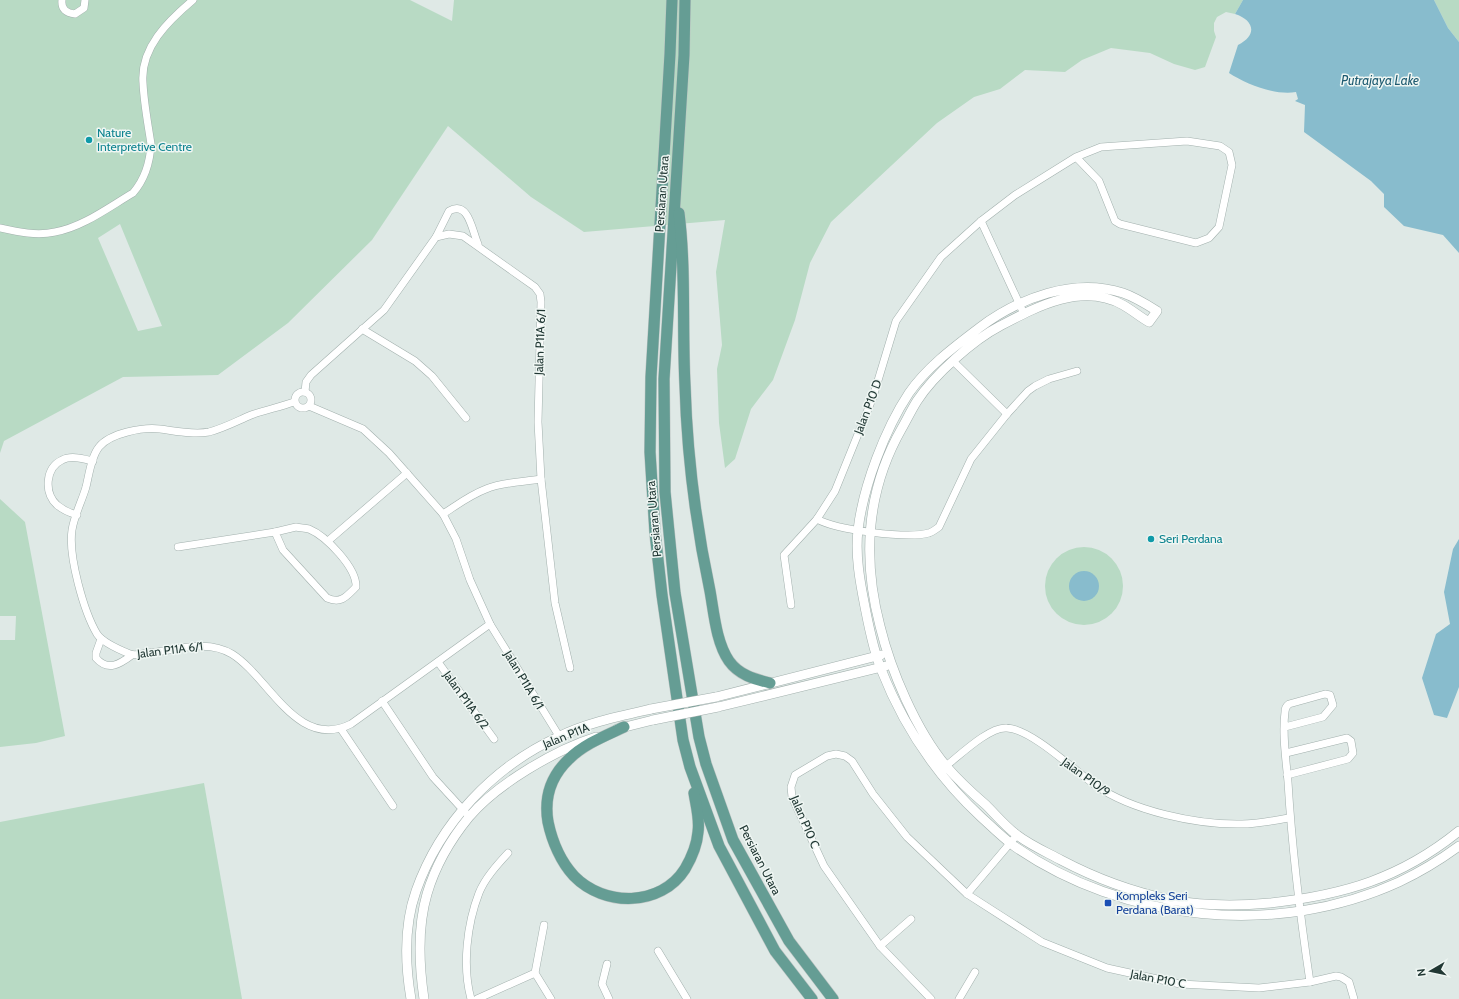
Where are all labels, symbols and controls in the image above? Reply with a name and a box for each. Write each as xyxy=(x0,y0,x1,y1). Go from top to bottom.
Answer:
water label: Putrajaya Lake xyxy=(1341,72,1419,89)
place label: Nature Interpretive Centre xyxy=(97,125,192,154)
marker: Nature Interpretive Centre xyxy=(84,135,94,145)
street label: Persiaran Utara xyxy=(651,155,672,233)
street label: Jalan P11A 6/1 xyxy=(531,309,548,376)
street label: Jalan P10 D xyxy=(850,377,885,437)
street label: Persiaran Utara xyxy=(643,480,664,558)
place label: Seri Perdana xyxy=(1159,531,1223,546)
marker: Seri Perdana xyxy=(1146,534,1156,544)
street label: Jalan P11A 6/1 xyxy=(135,638,204,661)
street label: Jalan P11A 6/1 xyxy=(500,647,548,712)
street label: Jalan P11A 6/2 xyxy=(440,667,493,732)
street label: Jalan P11A xyxy=(539,719,592,752)
street label: Jalan P10/9 xyxy=(1058,753,1114,799)
street label: Jalan P10 C xyxy=(787,792,823,850)
street label: Persiaran Utara xyxy=(736,822,785,898)
place label: Kompleks Seri Perdana (Barat) xyxy=(1116,888,1194,917)
marker: Kompleks Seri Perdana (Barat) xyxy=(1103,898,1113,908)
north arrow xyxy=(1411,951,1451,991)
street label: Jalan P10 C xyxy=(1128,966,1187,991)
text: N xyxy=(1414,968,1429,978)

